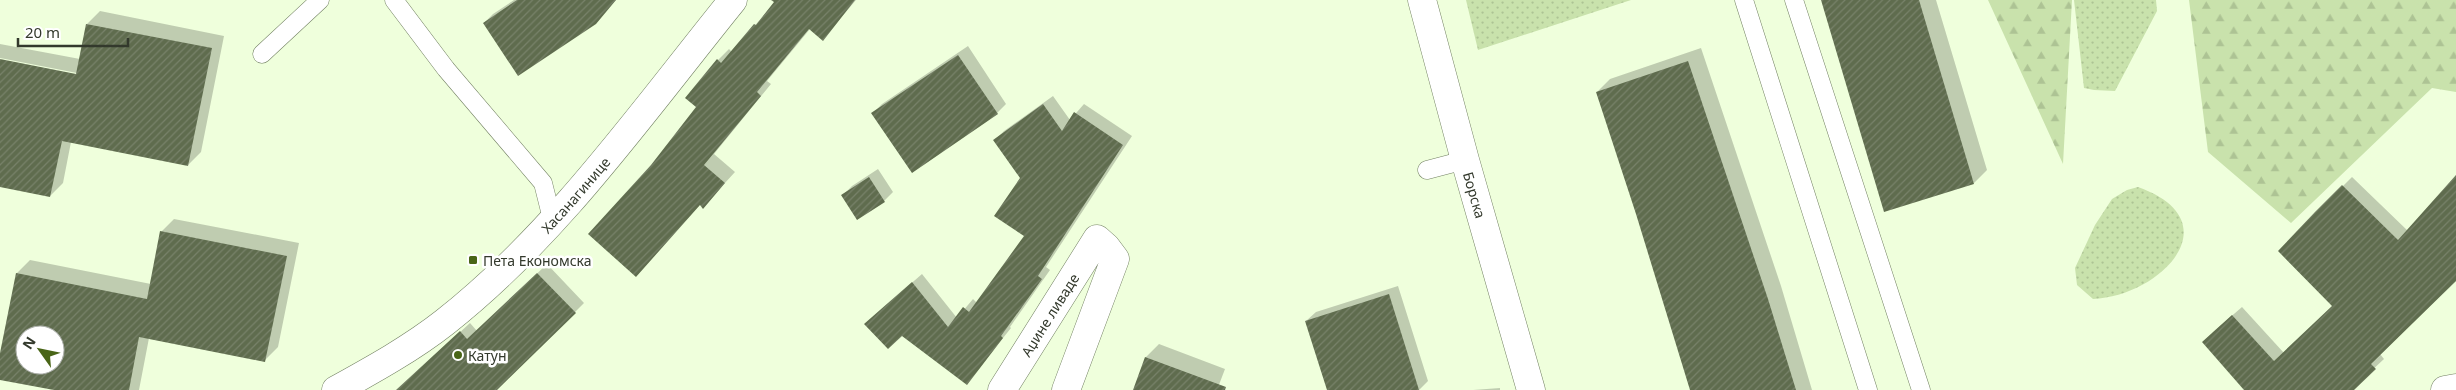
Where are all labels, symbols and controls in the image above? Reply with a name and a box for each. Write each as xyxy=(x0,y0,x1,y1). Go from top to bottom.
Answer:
scale bar xyxy=(18,15,128,47)
text: 20 m xyxy=(25,22,60,42)
street label: Хасанагинице xyxy=(537,152,614,237)
street label: Борска xyxy=(1459,170,1491,220)
place label: Пета Економска xyxy=(483,251,592,270)
marker: Пета Економска xyxy=(467,254,479,266)
street label: Аџине ливаде xyxy=(1016,269,1083,360)
north arrow xyxy=(15,325,65,375)
text: N xyxy=(18,333,40,353)
place label: Катун xyxy=(468,346,507,365)
marker: Катун xyxy=(452,349,464,361)

